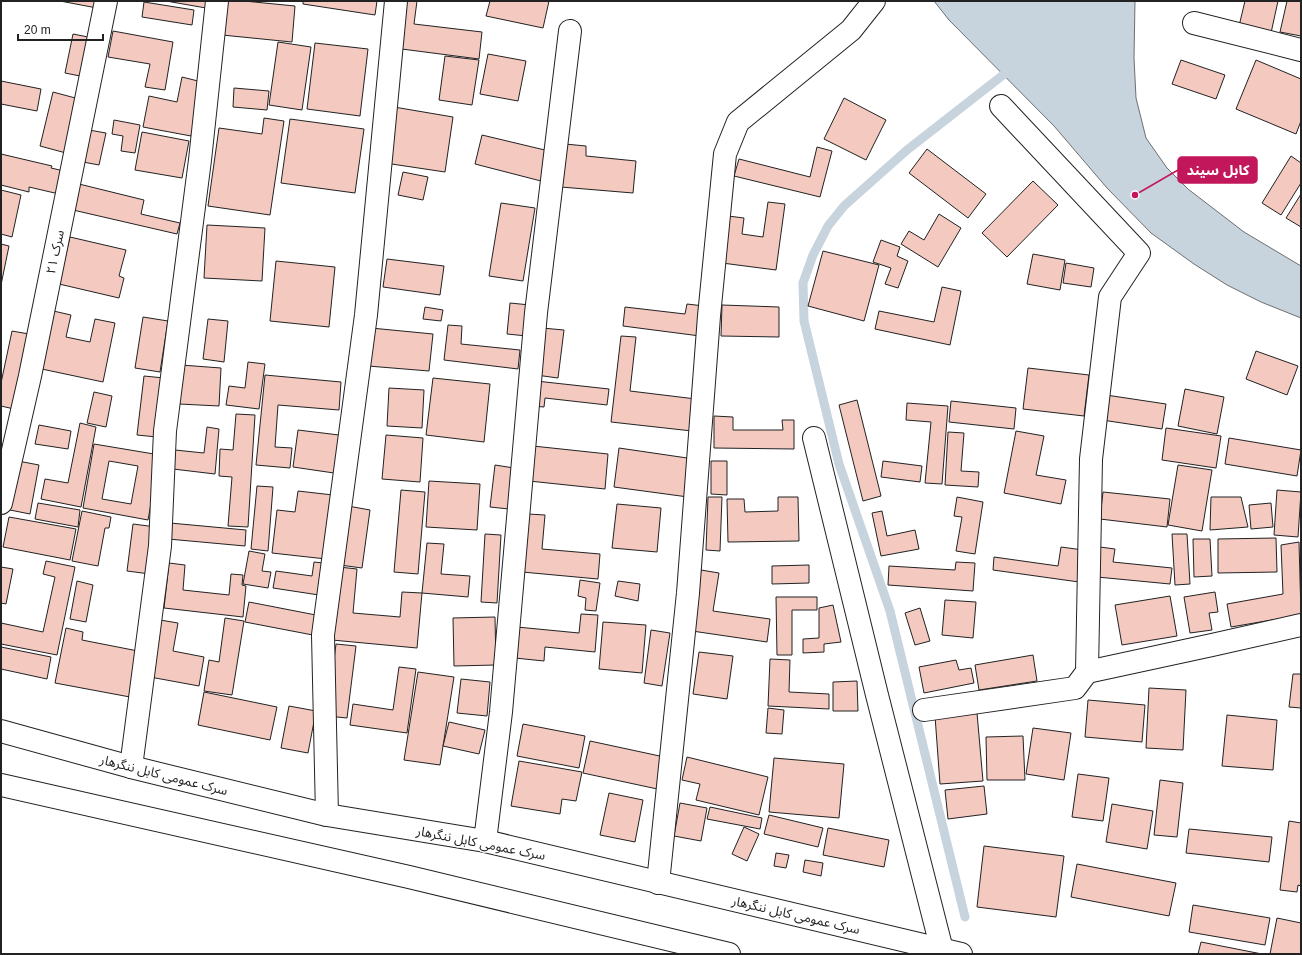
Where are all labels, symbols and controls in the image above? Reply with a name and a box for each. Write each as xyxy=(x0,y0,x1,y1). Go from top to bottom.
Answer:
scale bar xyxy=(18,16,103,42)
text: 20 m xyxy=(24,23,51,37)
callout: کابل سيند xyxy=(1178,157,1257,183)
text: کابل سيند xyxy=(1187,162,1250,178)
street label: سرک ۲۱ xyxy=(43,229,67,275)
street label: سرک عمومی کابل ننگرهار xyxy=(97,752,229,799)
street label: سرک عمومی کابل ننگرهار xyxy=(414,823,547,864)
street label: سرک عمومی کابل ننگرهار xyxy=(729,893,861,938)

